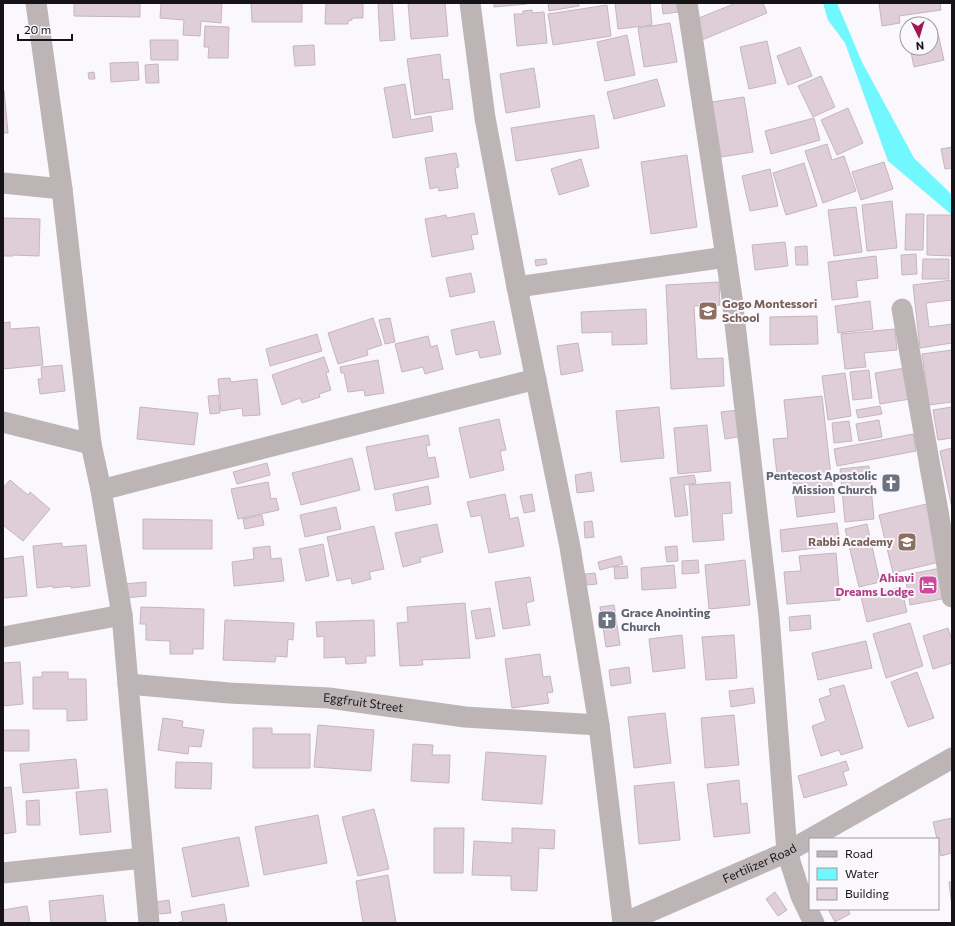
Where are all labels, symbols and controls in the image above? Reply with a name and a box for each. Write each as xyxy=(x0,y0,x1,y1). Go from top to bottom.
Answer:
scale bar xyxy=(18,16,72,42)
north arrow xyxy=(899,16,939,56)
text: 20 m xyxy=(24,22,51,36)
text: N xyxy=(915,40,925,53)
place label: Gogo Montessori School xyxy=(722,296,817,324)
school or university icon: Gogo Montessori School xyxy=(697,300,719,322)
place label: Pentecost Apostolic Mission Church xyxy=(766,468,877,496)
church icon: Pentecost Apostolic Mission Church xyxy=(880,472,902,494)
school or university icon: Rabbi Academy xyxy=(896,531,918,553)
place label: Rabbi Academy xyxy=(808,534,893,548)
place label: Ahiavi Dreams Lodge xyxy=(835,570,914,598)
hotel icon: Ahiavi Dreams Lodge xyxy=(917,574,939,596)
place label: Grace Anointing Church xyxy=(621,605,711,633)
church icon: Grace Anointing Church xyxy=(596,609,618,631)
street label: Eggfruit Street xyxy=(323,690,404,714)
legend xyxy=(809,838,939,910)
street label: Fertilizer Road xyxy=(720,840,799,885)
text: Road xyxy=(845,846,873,860)
text: Water xyxy=(845,866,879,880)
text: Building xyxy=(845,886,889,900)

